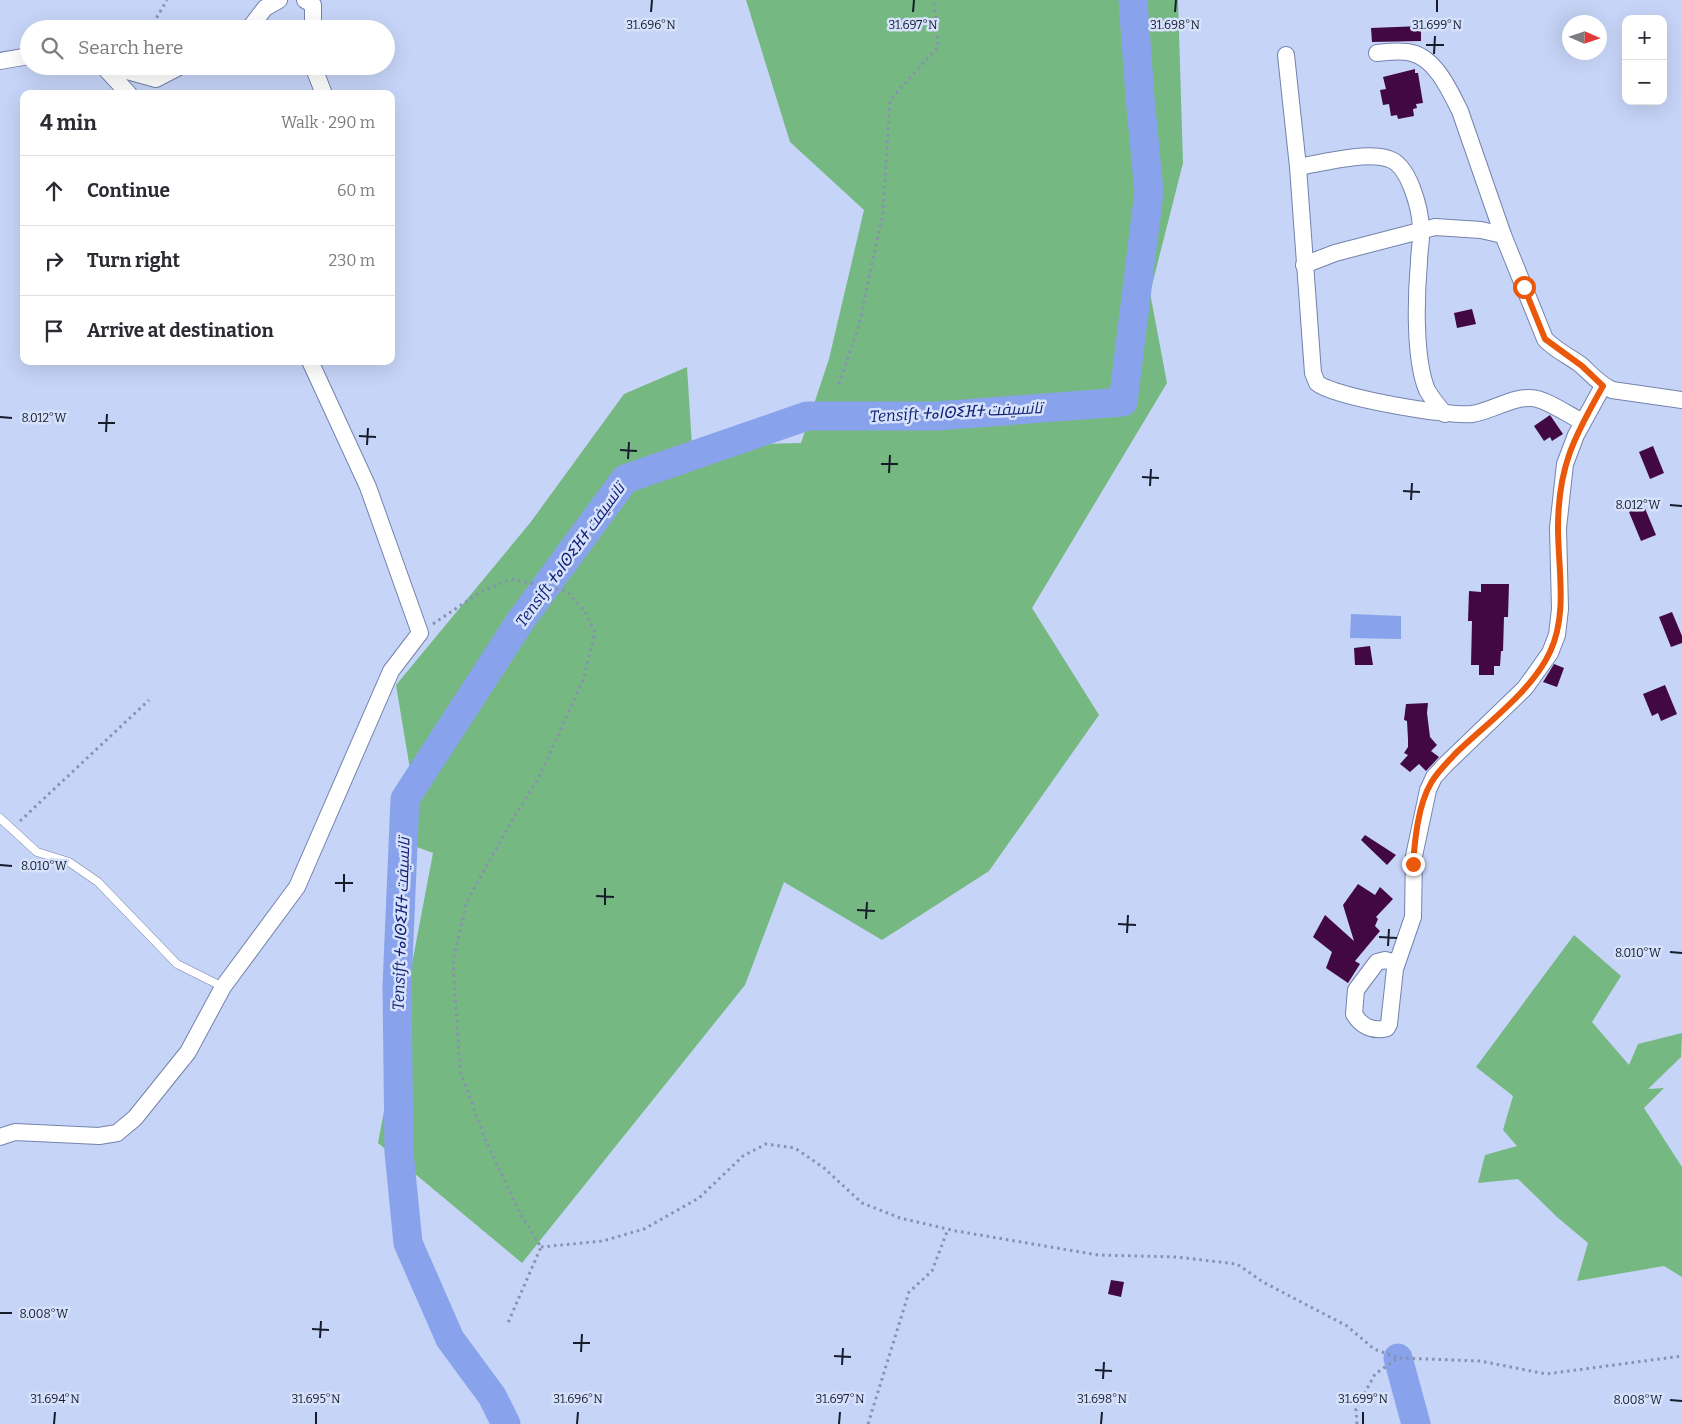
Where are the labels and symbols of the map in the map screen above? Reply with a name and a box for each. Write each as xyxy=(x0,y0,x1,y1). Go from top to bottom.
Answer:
north arrow xyxy=(1562,15,1607,60)
text: 31.696°N xyxy=(626,18,676,32)
text: 31.697°N xyxy=(888,18,938,32)
text: 31.698°N xyxy=(1150,18,1201,32)
text: 31.699°N xyxy=(1412,18,1462,32)
route start xyxy=(1513,276,1536,299)
water label: Tensift ⵜⴰⵏⵙⵉⴼⵜ تانسيفت xyxy=(869,398,1046,426)
text: 8.012°W xyxy=(21,411,67,425)
water label: Tensift ⵜⴰⵏⵙⵉⴼⵜ تانسيفت xyxy=(512,477,630,630)
text: 8.012°W xyxy=(1615,498,1661,512)
water label: Tensift ⵜⴰⵏⵙⵉⴼⵜ تانسيفت xyxy=(388,835,414,1011)
route end xyxy=(1402,853,1425,876)
text: 8.010°W xyxy=(21,859,68,873)
text: 8.010°W xyxy=(1615,946,1662,960)
text: 8.008°W xyxy=(20,1307,69,1321)
text: 31.694°N xyxy=(30,1392,80,1406)
text: 31.695°N xyxy=(291,1392,341,1406)
text: 31.696°N xyxy=(553,1392,603,1406)
text: 31.697°N xyxy=(815,1392,865,1406)
text: 31.698°N xyxy=(1077,1392,1128,1406)
text: 31.699°N xyxy=(1338,1392,1388,1406)
text: 8.008°W xyxy=(1614,1393,1663,1407)

